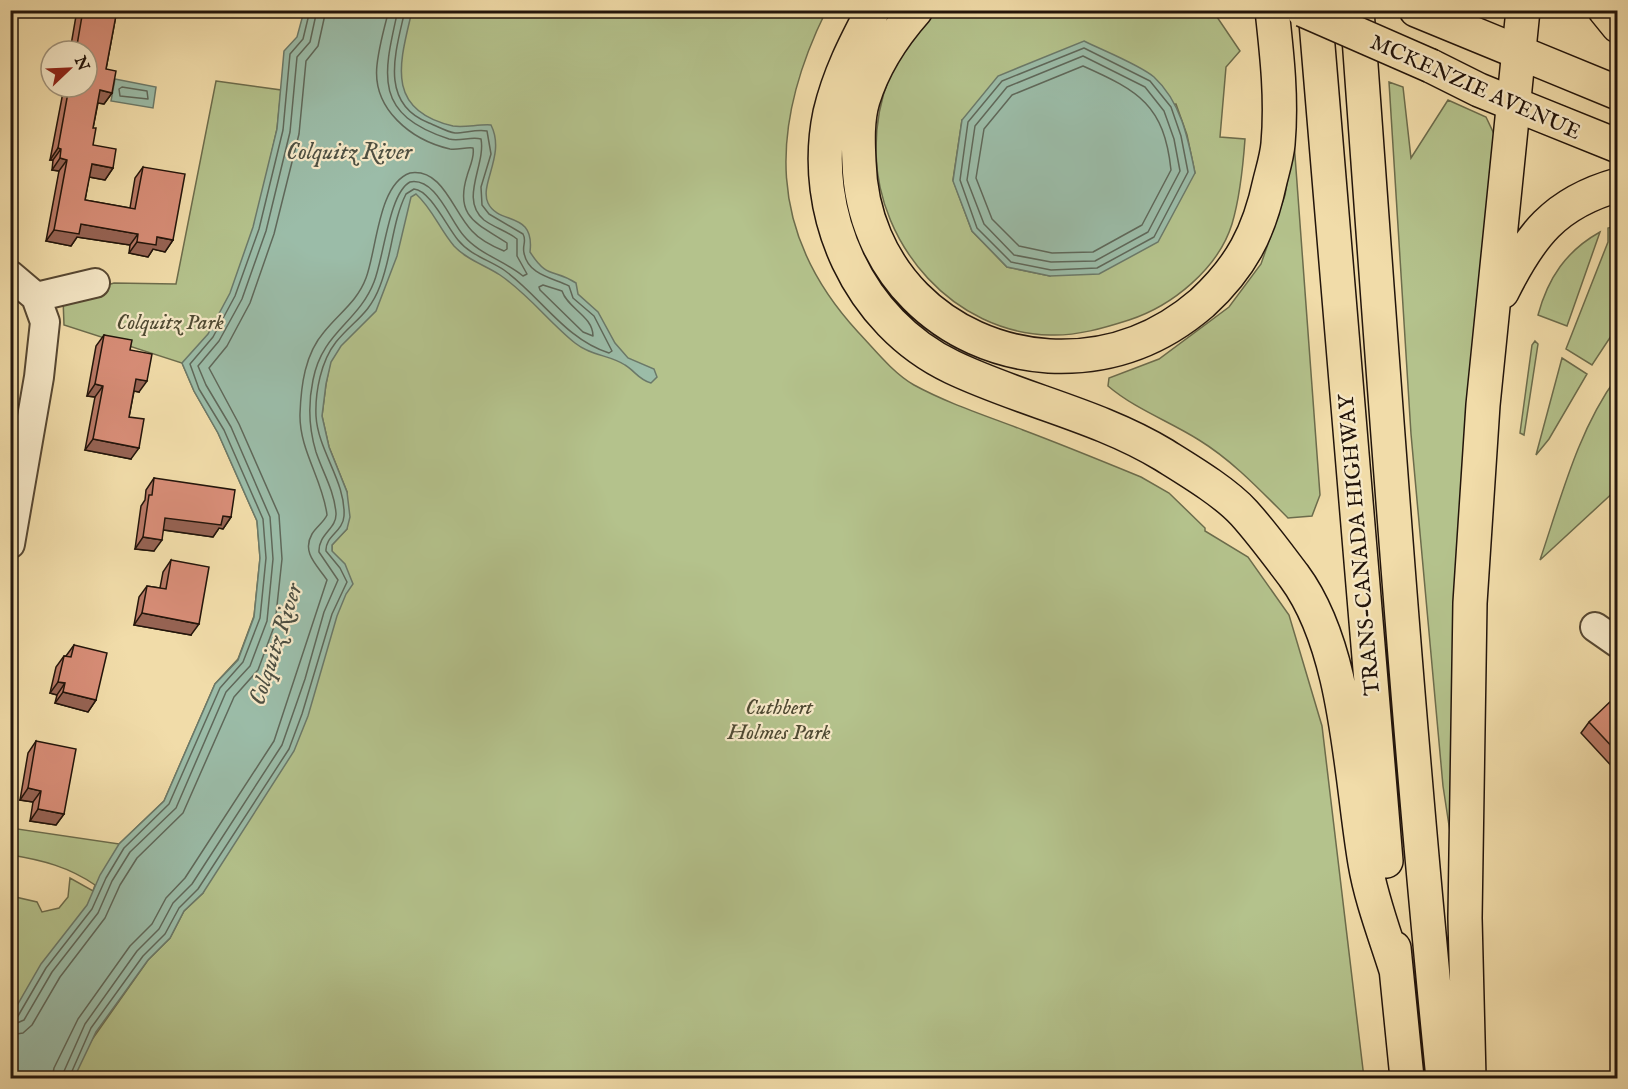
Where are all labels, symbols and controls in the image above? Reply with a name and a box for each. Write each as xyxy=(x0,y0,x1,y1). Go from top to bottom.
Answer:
street label: MCKENZIE AVENUE xyxy=(1365,29,1585,147)
north arrow xyxy=(39,39,99,99)
text: N xyxy=(69,53,93,74)
water label: Colquitz River xyxy=(286,137,414,168)
park label: Colquitz Park xyxy=(116,309,224,337)
street label: TRANS-CANADA HIGHWAY xyxy=(1333,392,1387,697)
water label: Colquitz River xyxy=(242,578,311,709)
park label: Cuthbert Holmes Park xyxy=(726,694,831,747)

